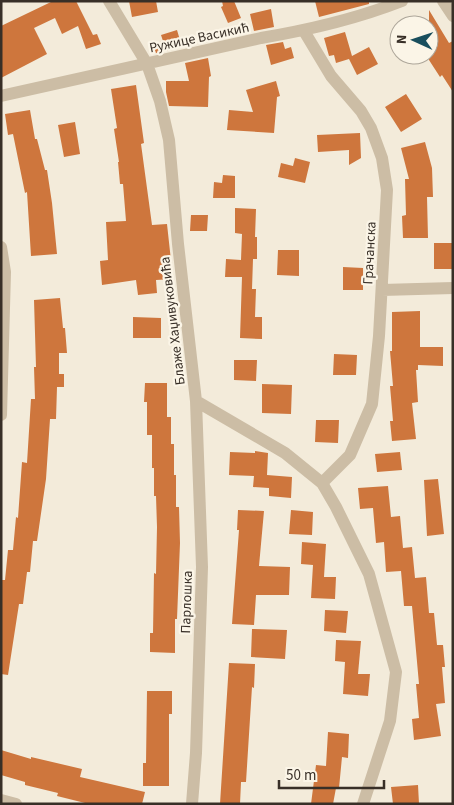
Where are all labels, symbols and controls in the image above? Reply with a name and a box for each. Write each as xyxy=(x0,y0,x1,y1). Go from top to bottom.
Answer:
north arrow xyxy=(389,15,439,65)
street label: Ружице Васикић xyxy=(148,18,251,58)
text: N xyxy=(392,34,412,45)
street label: Грачанска xyxy=(358,221,382,285)
street label: Блаже Хаџивуковића xyxy=(155,256,191,386)
street label: Парлошка xyxy=(176,570,198,634)
scale bar xyxy=(279,758,384,790)
text: 50 m xyxy=(286,765,316,786)

